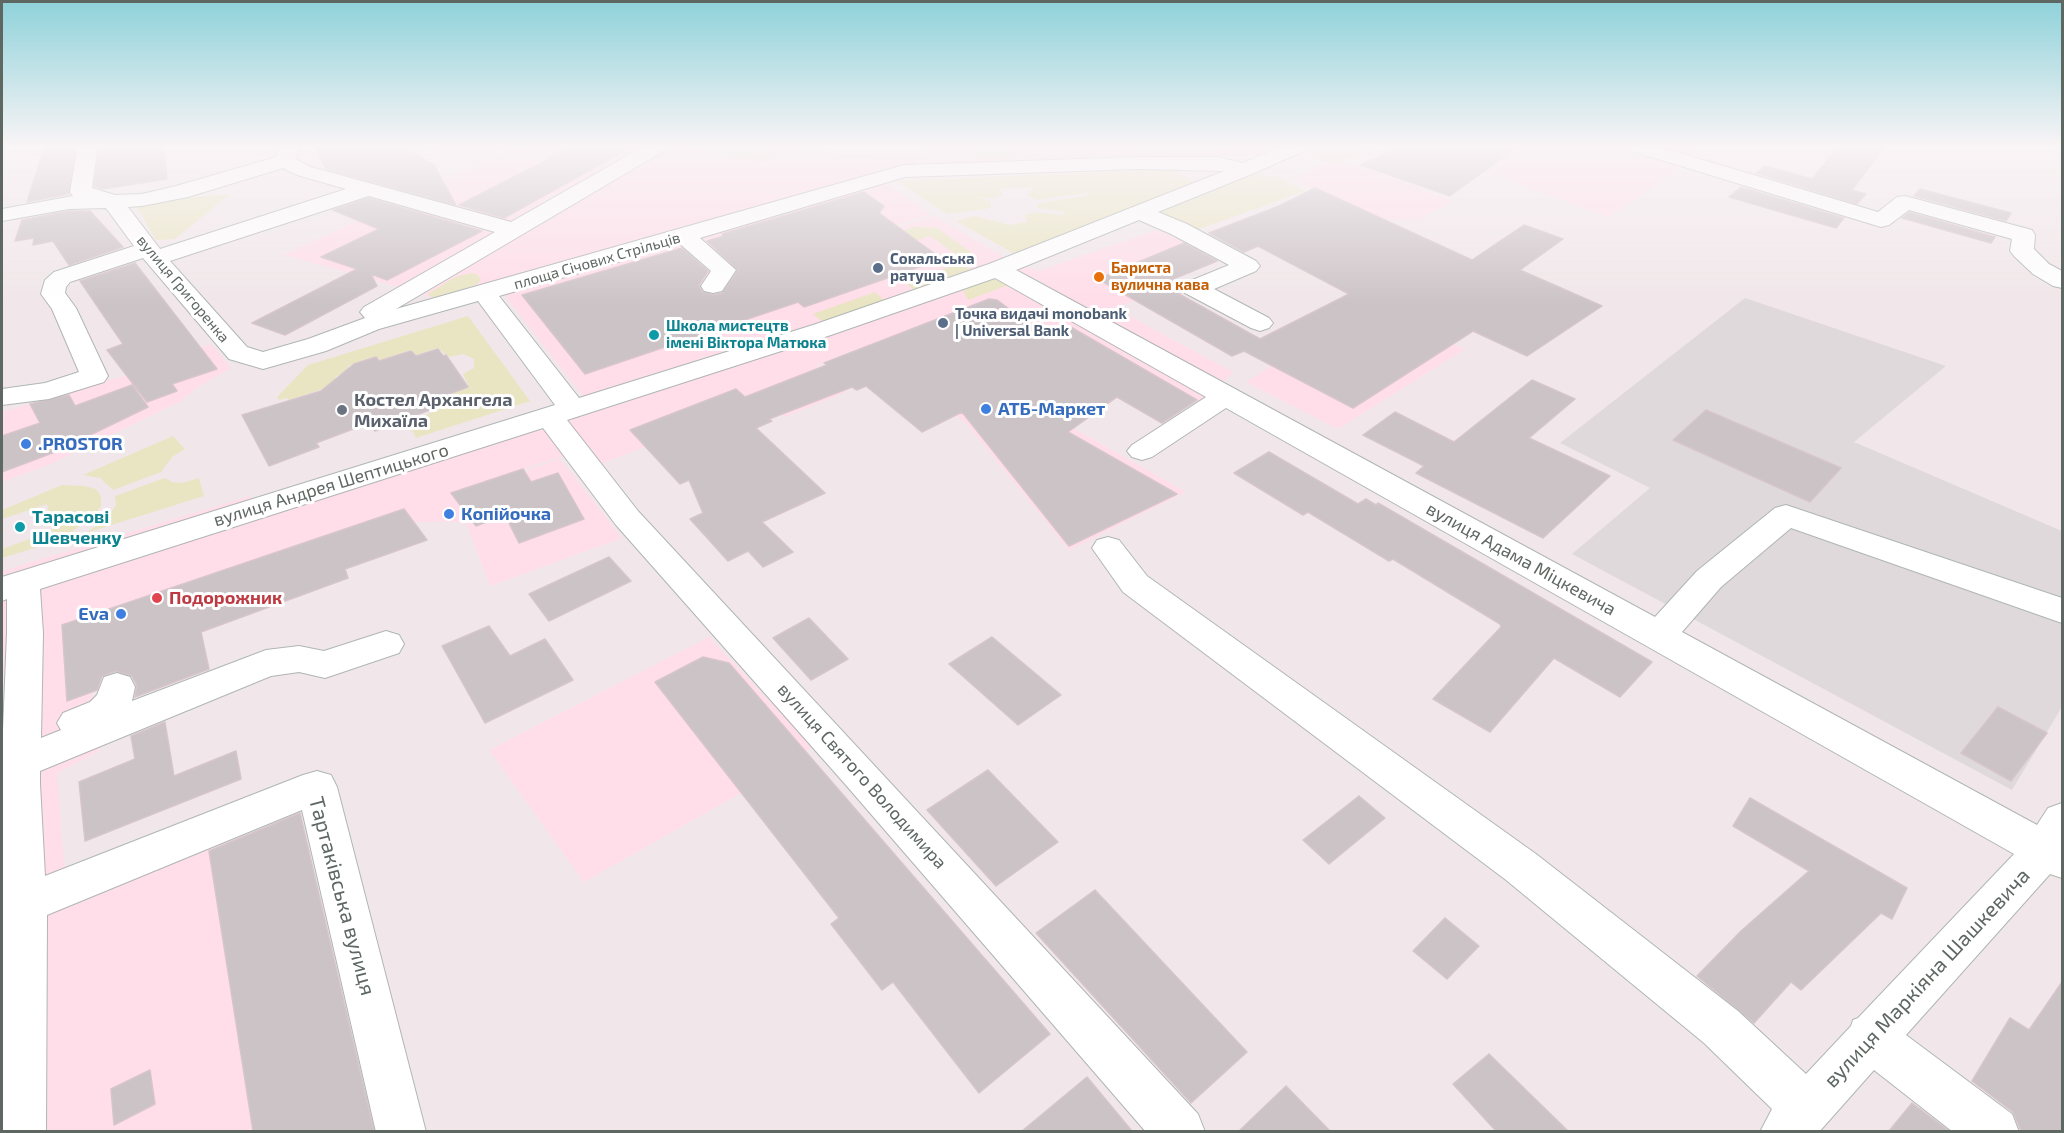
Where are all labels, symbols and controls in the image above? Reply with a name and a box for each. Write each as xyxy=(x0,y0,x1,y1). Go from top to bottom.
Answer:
street label: площа Січових Стрільців xyxy=(512,229,682,293)
street label: вулиця Григоренка xyxy=(133,232,233,346)
place label: Сокальська ратуша xyxy=(890,250,974,285)
place label: Бариста вулична кава xyxy=(1111,259,1209,294)
marker: Сокальська ратуша xyxy=(871,261,885,275)
marker: Бариста вулична кава xyxy=(1092,270,1106,284)
place label: Точка видачі monobank | Universal Bank xyxy=(955,305,1127,340)
marker: Точка видачі monobank | Universal Bank xyxy=(936,316,950,330)
place label: Школа мистецтв імені Віктора Матюка xyxy=(666,317,826,352)
marker: Школа мистецтв імені Віктора Матюка xyxy=(647,328,661,342)
place label: Костел Архангела Михаїла xyxy=(354,389,513,432)
place label: АТБ-Маркет xyxy=(998,398,1105,420)
marker: АТБ-Маркет xyxy=(979,402,993,416)
marker: Костел Архангела Михаїла xyxy=(335,403,349,417)
place label: .PROSTOR xyxy=(38,433,123,455)
marker: .PROSTOR xyxy=(19,437,33,451)
street label: вулиця Андрея Шептицького xyxy=(211,439,451,531)
street label: вулиця Адама Міцкевича xyxy=(1422,498,1620,620)
place label: Копійочка xyxy=(461,503,551,525)
place label: Тарасові Шевченку xyxy=(32,506,122,548)
marker: Копійочка xyxy=(442,507,456,521)
marker: Тарасові Шевченку xyxy=(13,520,27,534)
place label: Подорожник xyxy=(169,587,282,609)
marker: Подорожник xyxy=(150,591,164,605)
place label: Eva xyxy=(78,603,109,625)
marker: Eva xyxy=(114,607,128,621)
street label: вулиця Святого Володимира xyxy=(773,679,951,873)
street label: Тартаківська вулиця xyxy=(303,794,381,998)
street label: вулиця Маркіяна Шашкевича xyxy=(1819,863,2035,1093)

